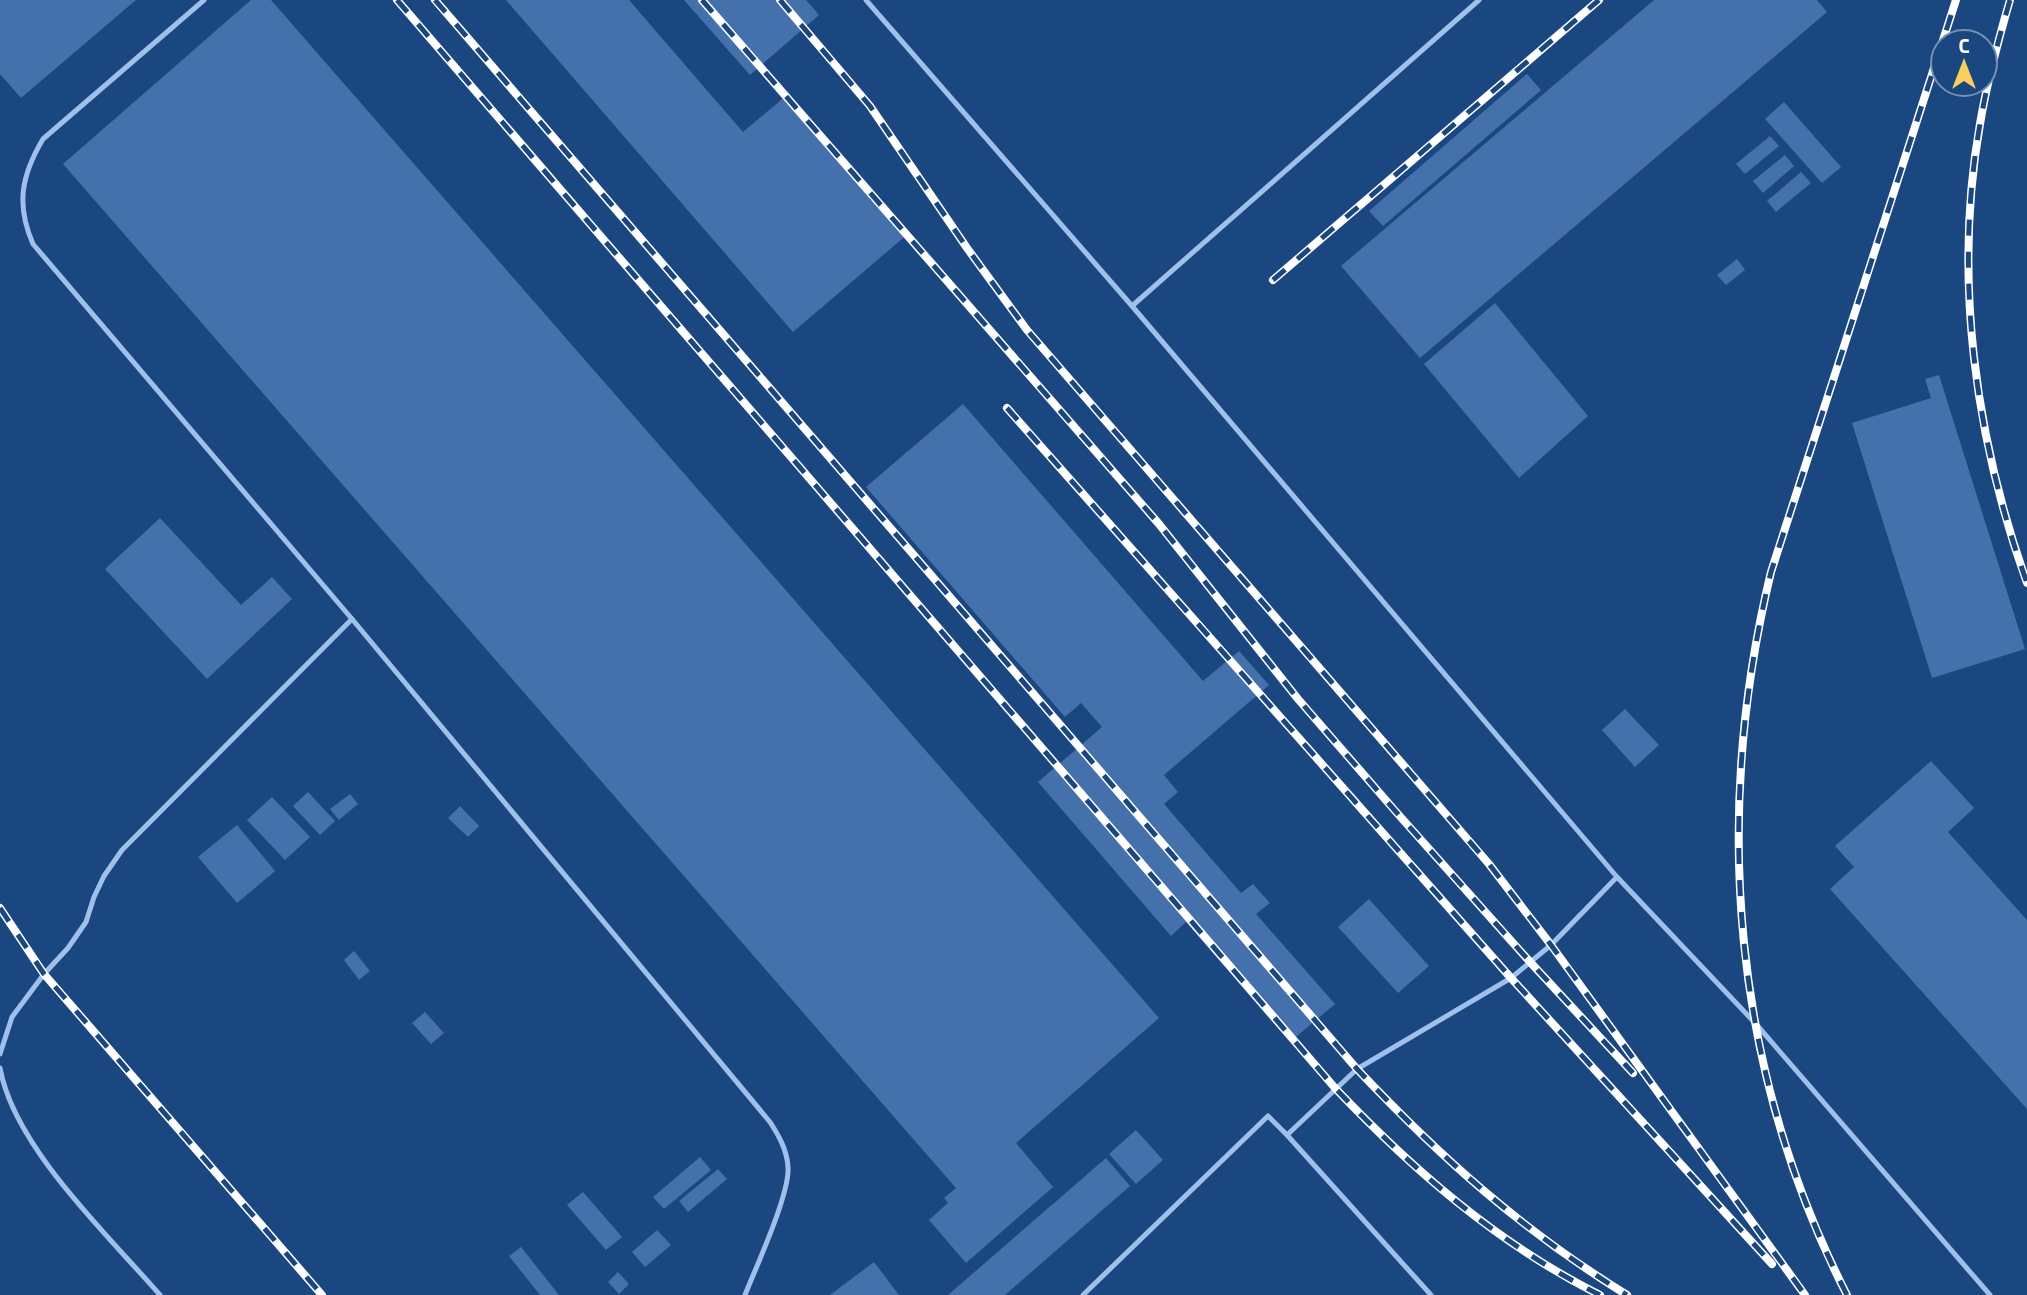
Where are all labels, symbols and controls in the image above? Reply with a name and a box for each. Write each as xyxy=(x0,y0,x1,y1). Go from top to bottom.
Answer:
north arrow xyxy=(1929,28,1999,98)
text: С xyxy=(1958,34,1970,57)

